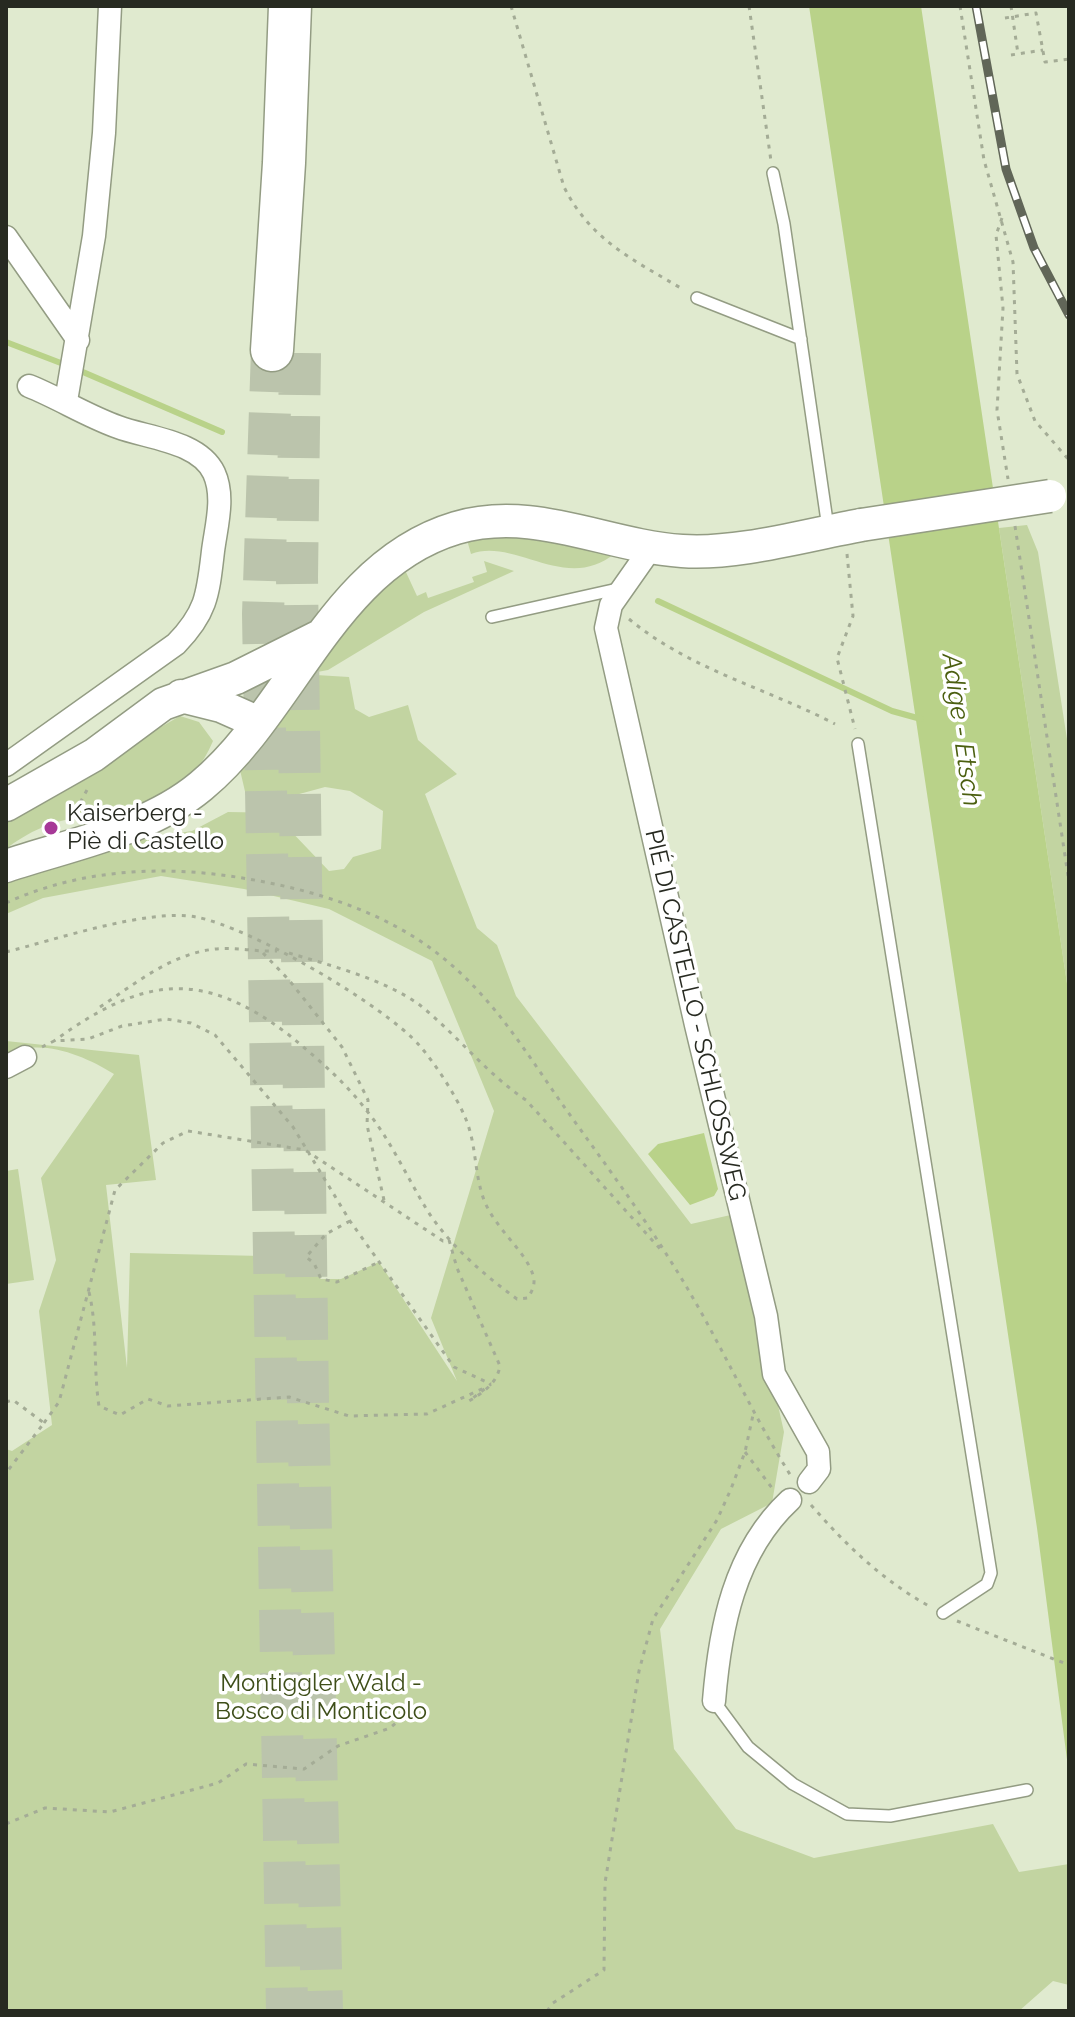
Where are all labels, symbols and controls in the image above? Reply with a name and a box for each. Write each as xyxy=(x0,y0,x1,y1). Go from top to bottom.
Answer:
water label: Adige - Etsch xyxy=(935,652,987,808)
place label: Kaiserberg - Piè di Castello xyxy=(67,800,224,856)
marker: Kaiserberg - Piè di Castello xyxy=(42,819,60,837)
street label: PIÉ DI CASTELLO - SCHLOSSWEG xyxy=(638,827,752,1203)
park label: Montiggler Wald - Bosco di Monticolo xyxy=(215,1670,427,1726)

